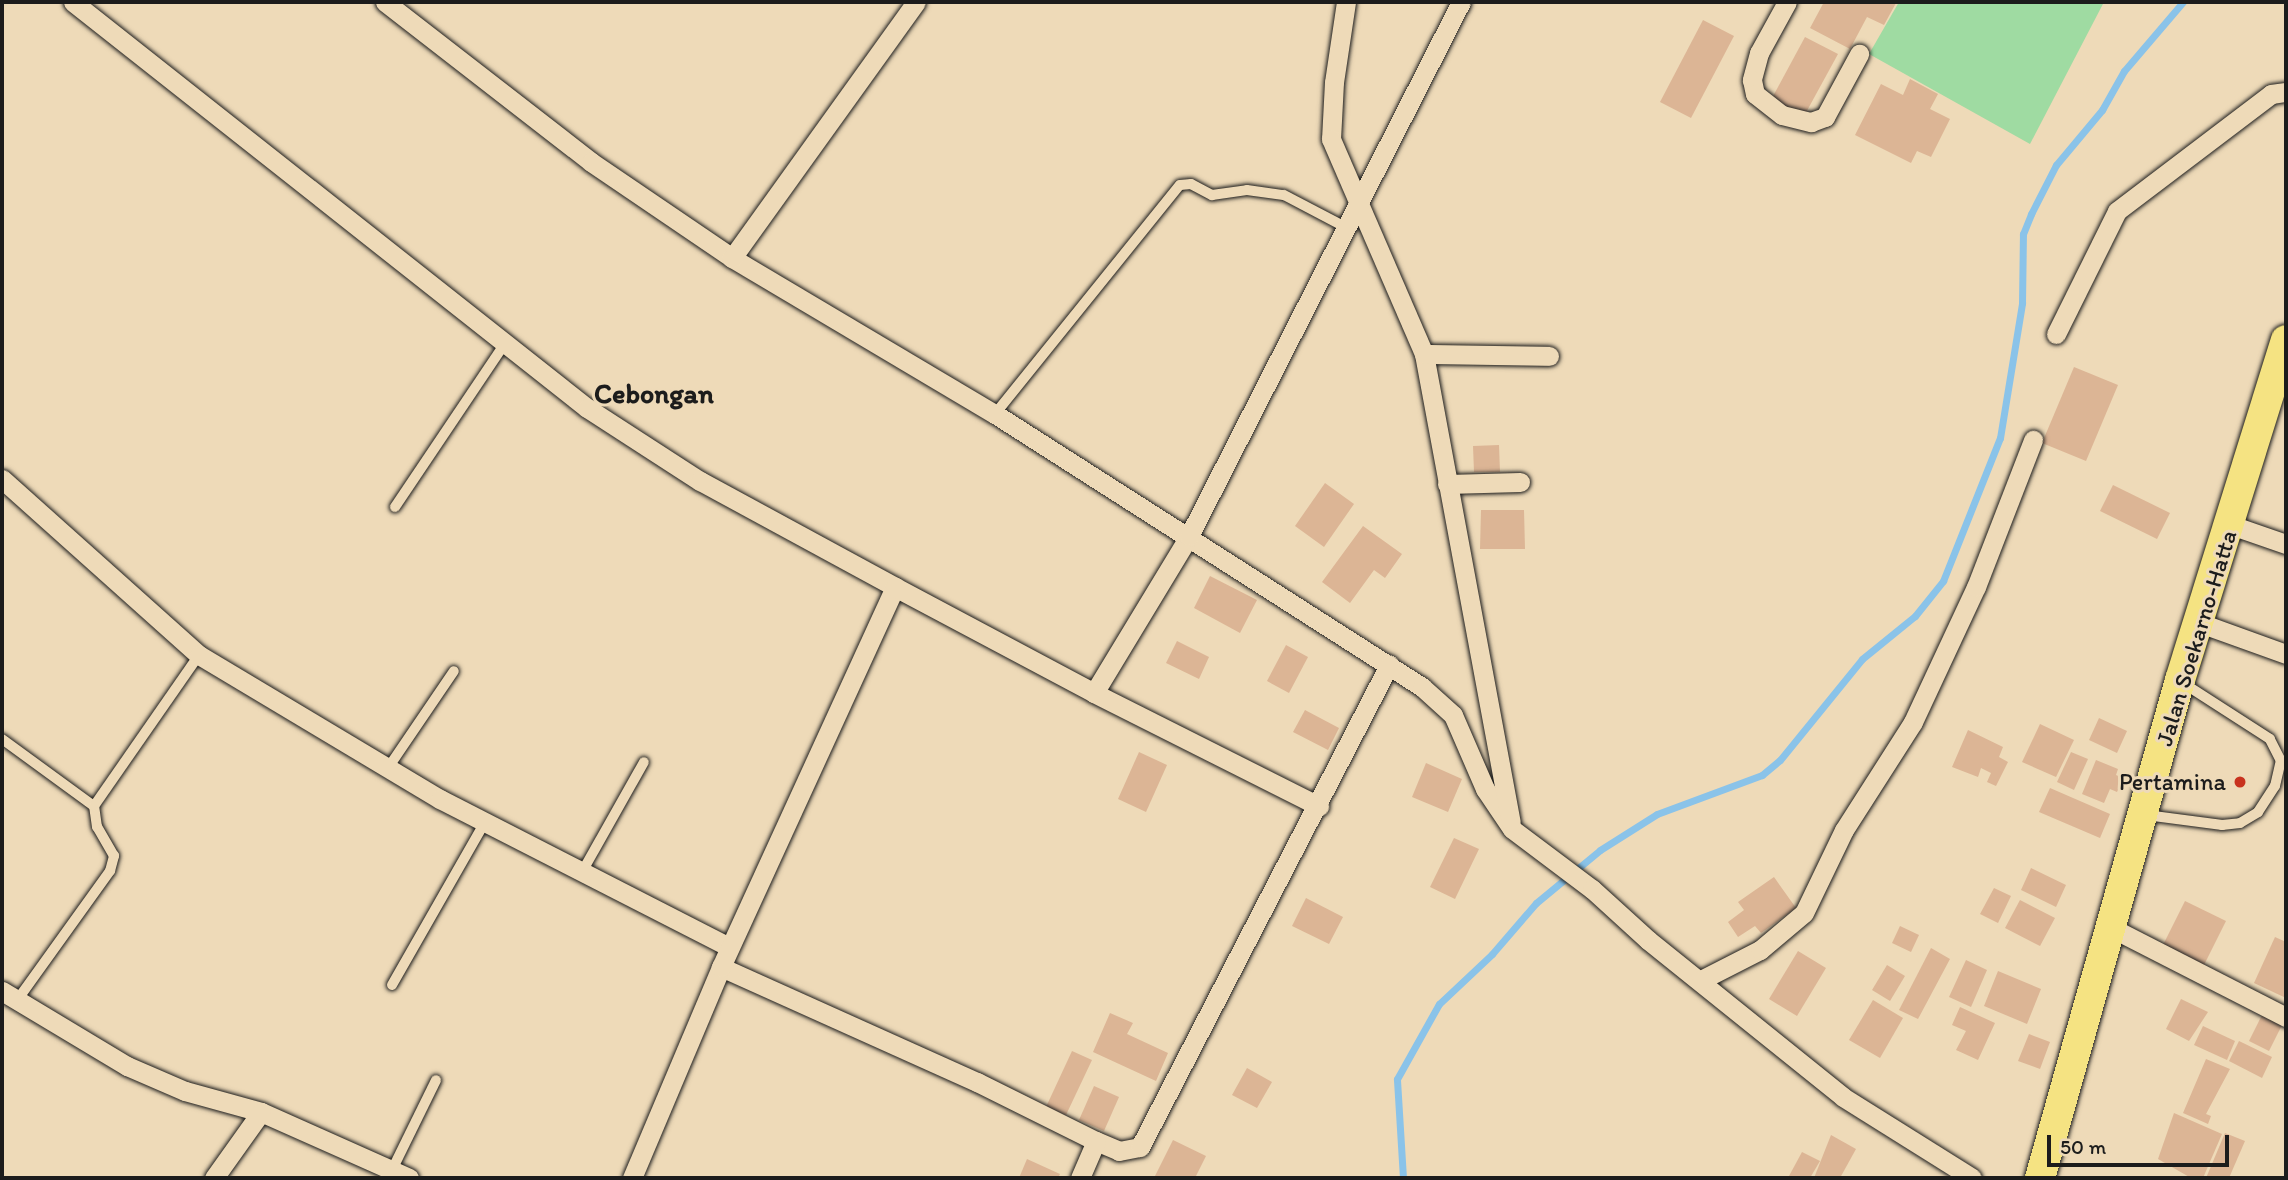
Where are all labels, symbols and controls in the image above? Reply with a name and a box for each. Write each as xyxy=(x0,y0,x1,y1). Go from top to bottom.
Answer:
district label: Cebongan xyxy=(594,376,714,410)
street label: Jalan Soekarno-Hatta xyxy=(2149,526,2243,750)
place label: Pertamina xyxy=(2119,768,2226,796)
marker: Pertamina xyxy=(2232,774,2248,790)
scale bar xyxy=(2050,1120,2232,1164)
text: 50 m xyxy=(2060,1134,2106,1159)

